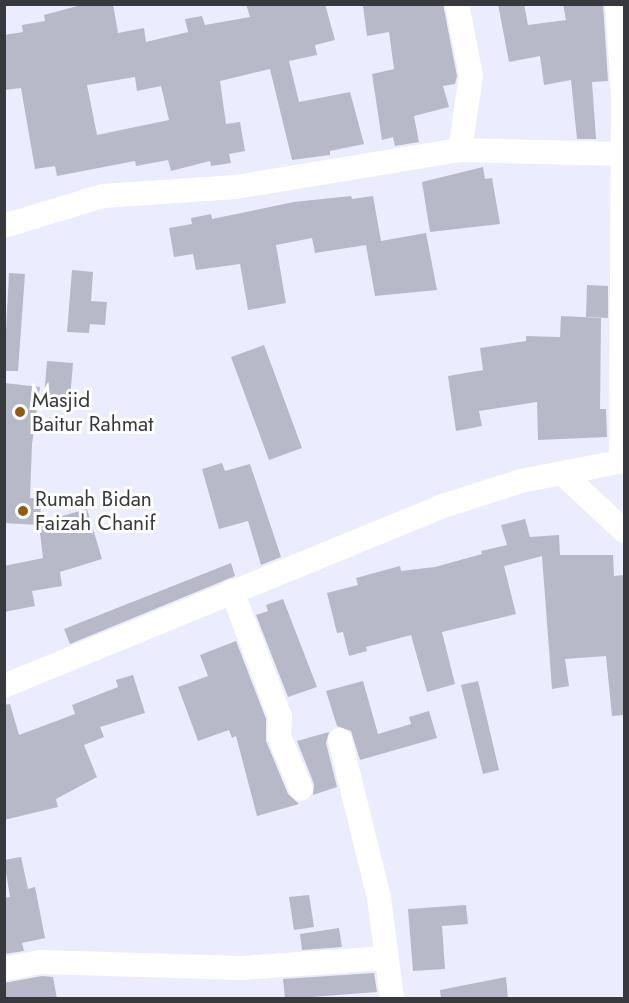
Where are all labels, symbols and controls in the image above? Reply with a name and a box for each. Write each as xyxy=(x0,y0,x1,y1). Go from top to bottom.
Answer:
place label: Masjid Baitur Rahmat xyxy=(32,387,153,437)
marker: Masjid Baitur Rahmat xyxy=(13,405,27,419)
place label: Rumah Bidan Faizah Chanif xyxy=(35,486,156,536)
marker: Rumah Bidan Faizah Chanif xyxy=(16,504,30,518)

